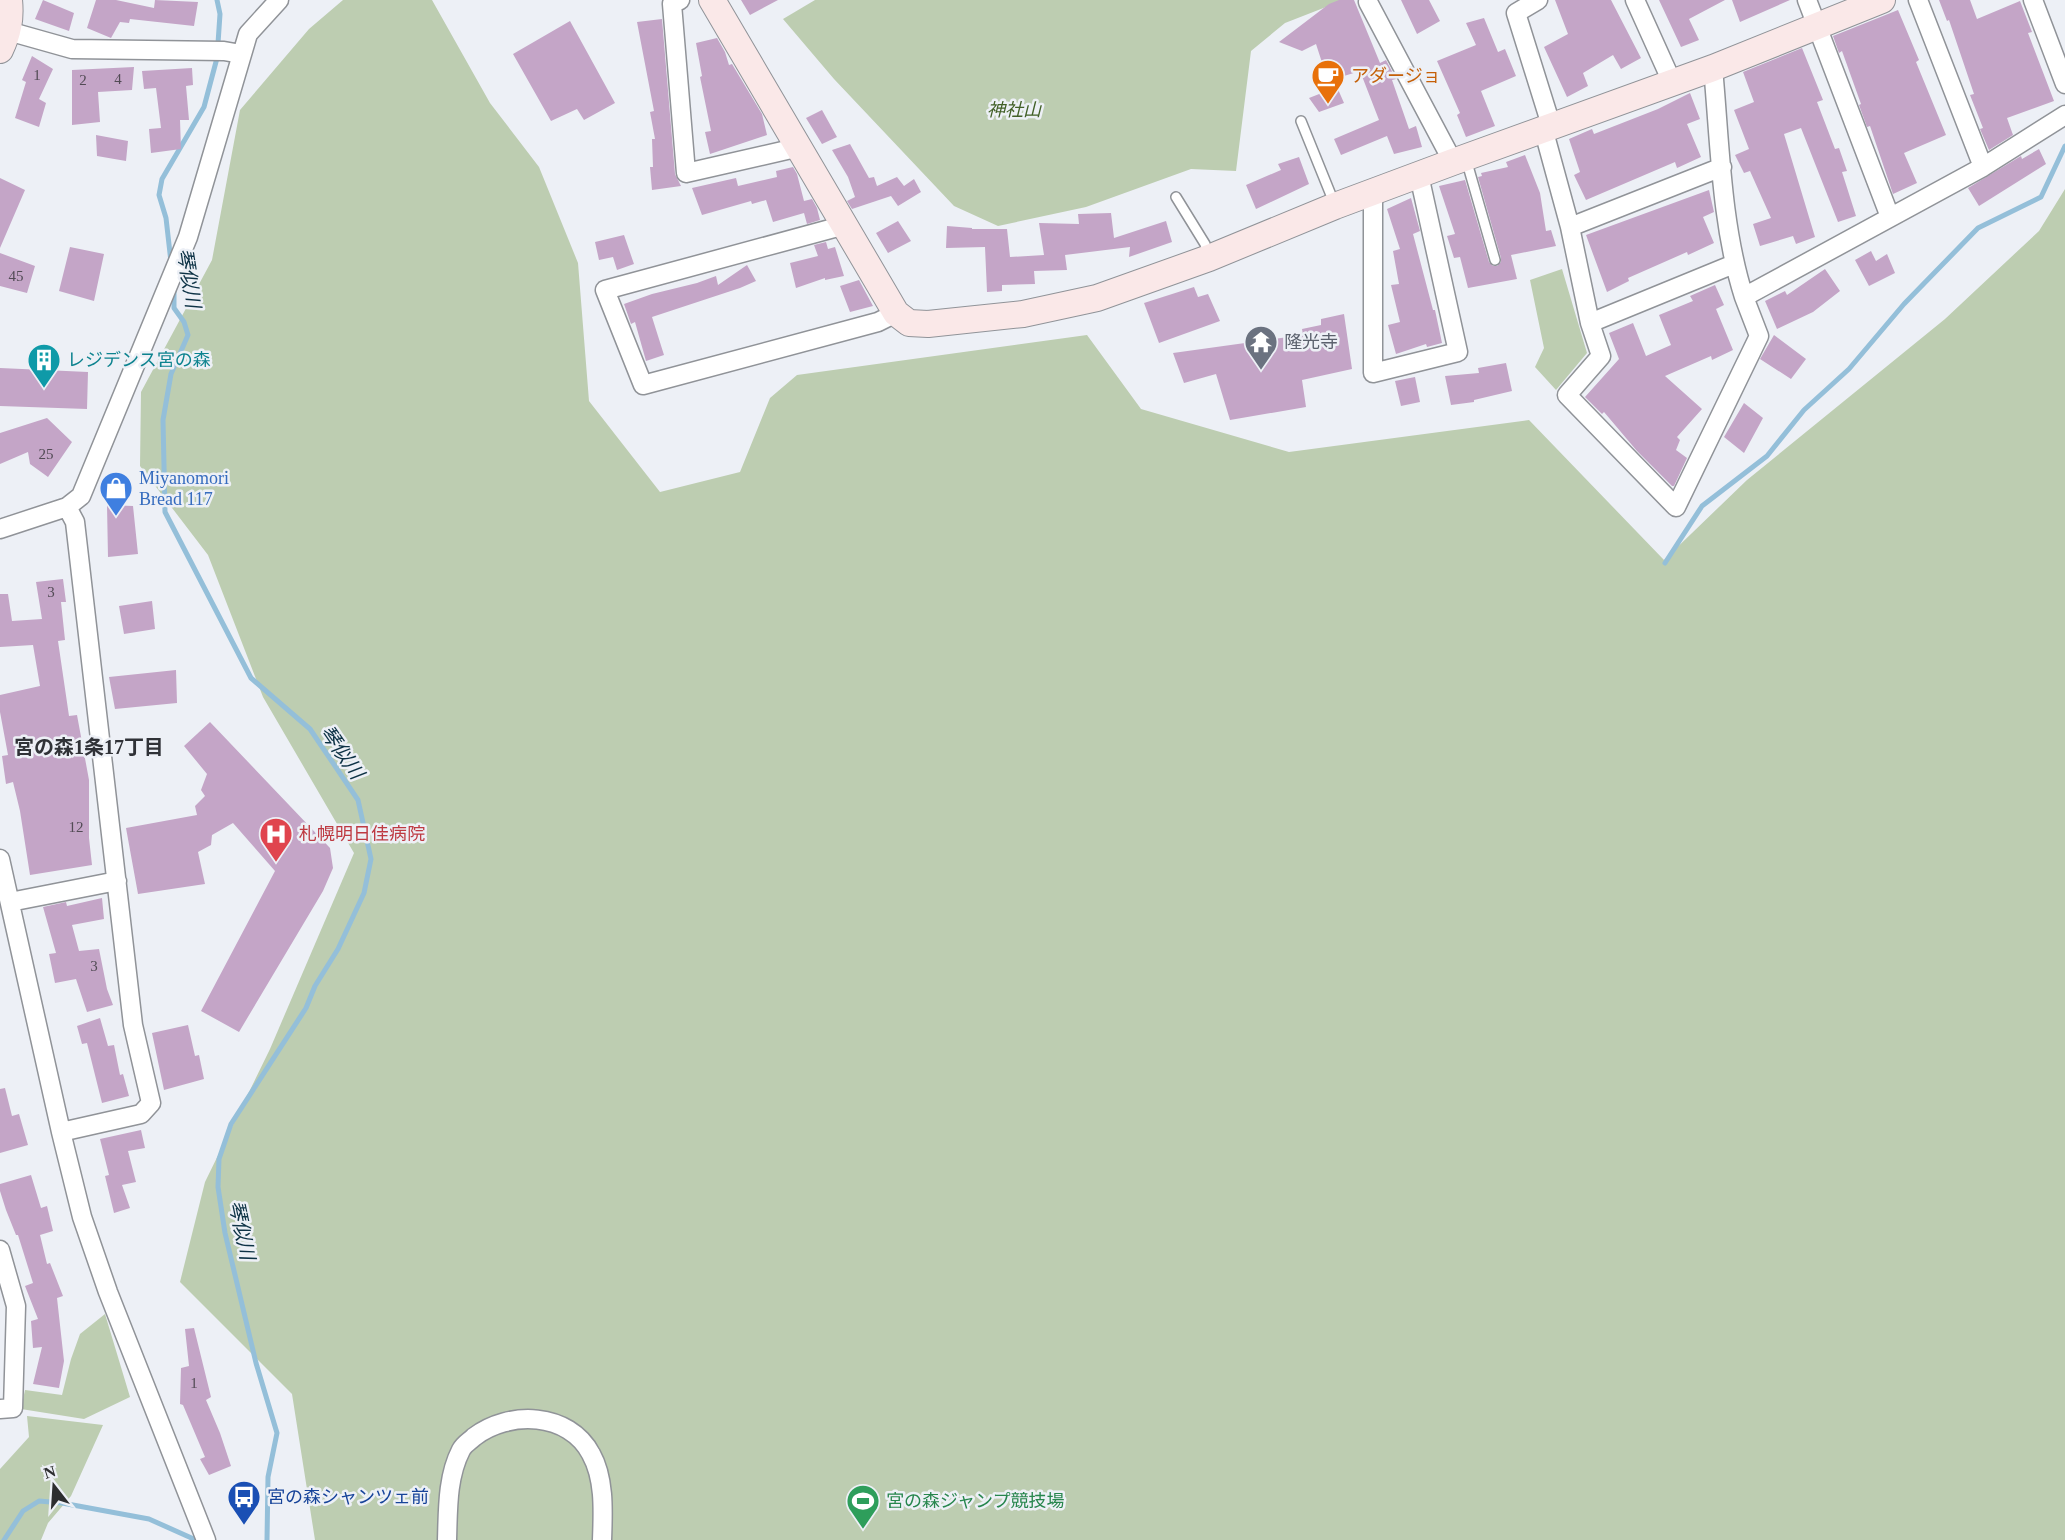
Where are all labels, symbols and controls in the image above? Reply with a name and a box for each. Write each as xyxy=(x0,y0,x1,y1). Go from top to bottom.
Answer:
cafe icon: アダージョ xyxy=(1310,58,1346,105)
place label: アダージョ xyxy=(1351,66,1441,86)
house number: 1 xyxy=(33,67,41,83)
house number: 4 xyxy=(114,71,122,87)
house number: 2 xyxy=(79,72,87,88)
park label: 神社山 xyxy=(987,100,1042,120)
water label: 琴似川 xyxy=(173,247,205,311)
house number: 45 xyxy=(9,268,24,284)
temple icon: 隆光寺 xyxy=(1243,324,1279,371)
place label: 隆光寺 xyxy=(1284,332,1338,352)
building icon: レジデンス宮の森 xyxy=(26,342,62,389)
place label: レジデンス宮の森 xyxy=(67,350,211,370)
house number: 25 xyxy=(39,446,54,462)
place label: Miyanomori Bread 117 xyxy=(139,468,229,509)
shop icon: Miyanomori Bread 117 xyxy=(98,470,134,517)
house number: 3 xyxy=(47,584,55,600)
water label: 琴似川 xyxy=(316,721,369,785)
district label: 宮の森1条17丁目 xyxy=(14,736,164,758)
hospital icon: 札幌明日佳病院 xyxy=(258,816,294,863)
house number: 12 xyxy=(69,819,84,835)
place label: 札幌明日佳病院 xyxy=(299,824,425,844)
house number: 3 xyxy=(90,958,98,974)
water label: 琴似川 xyxy=(225,1198,259,1264)
house number: 1 xyxy=(190,1375,198,1391)
north arrow xyxy=(24,1456,84,1516)
text: N xyxy=(42,1462,58,1482)
bus stop icon: 宮の森シャンツェ前 xyxy=(226,1479,262,1526)
sports icon: 宮の森ジャンプ競技場 xyxy=(845,1483,881,1530)
place label: 宮の森シャンツェ前 xyxy=(267,1487,429,1507)
place label: 宮の森ジャンプ競技場 xyxy=(886,1491,1065,1511)

